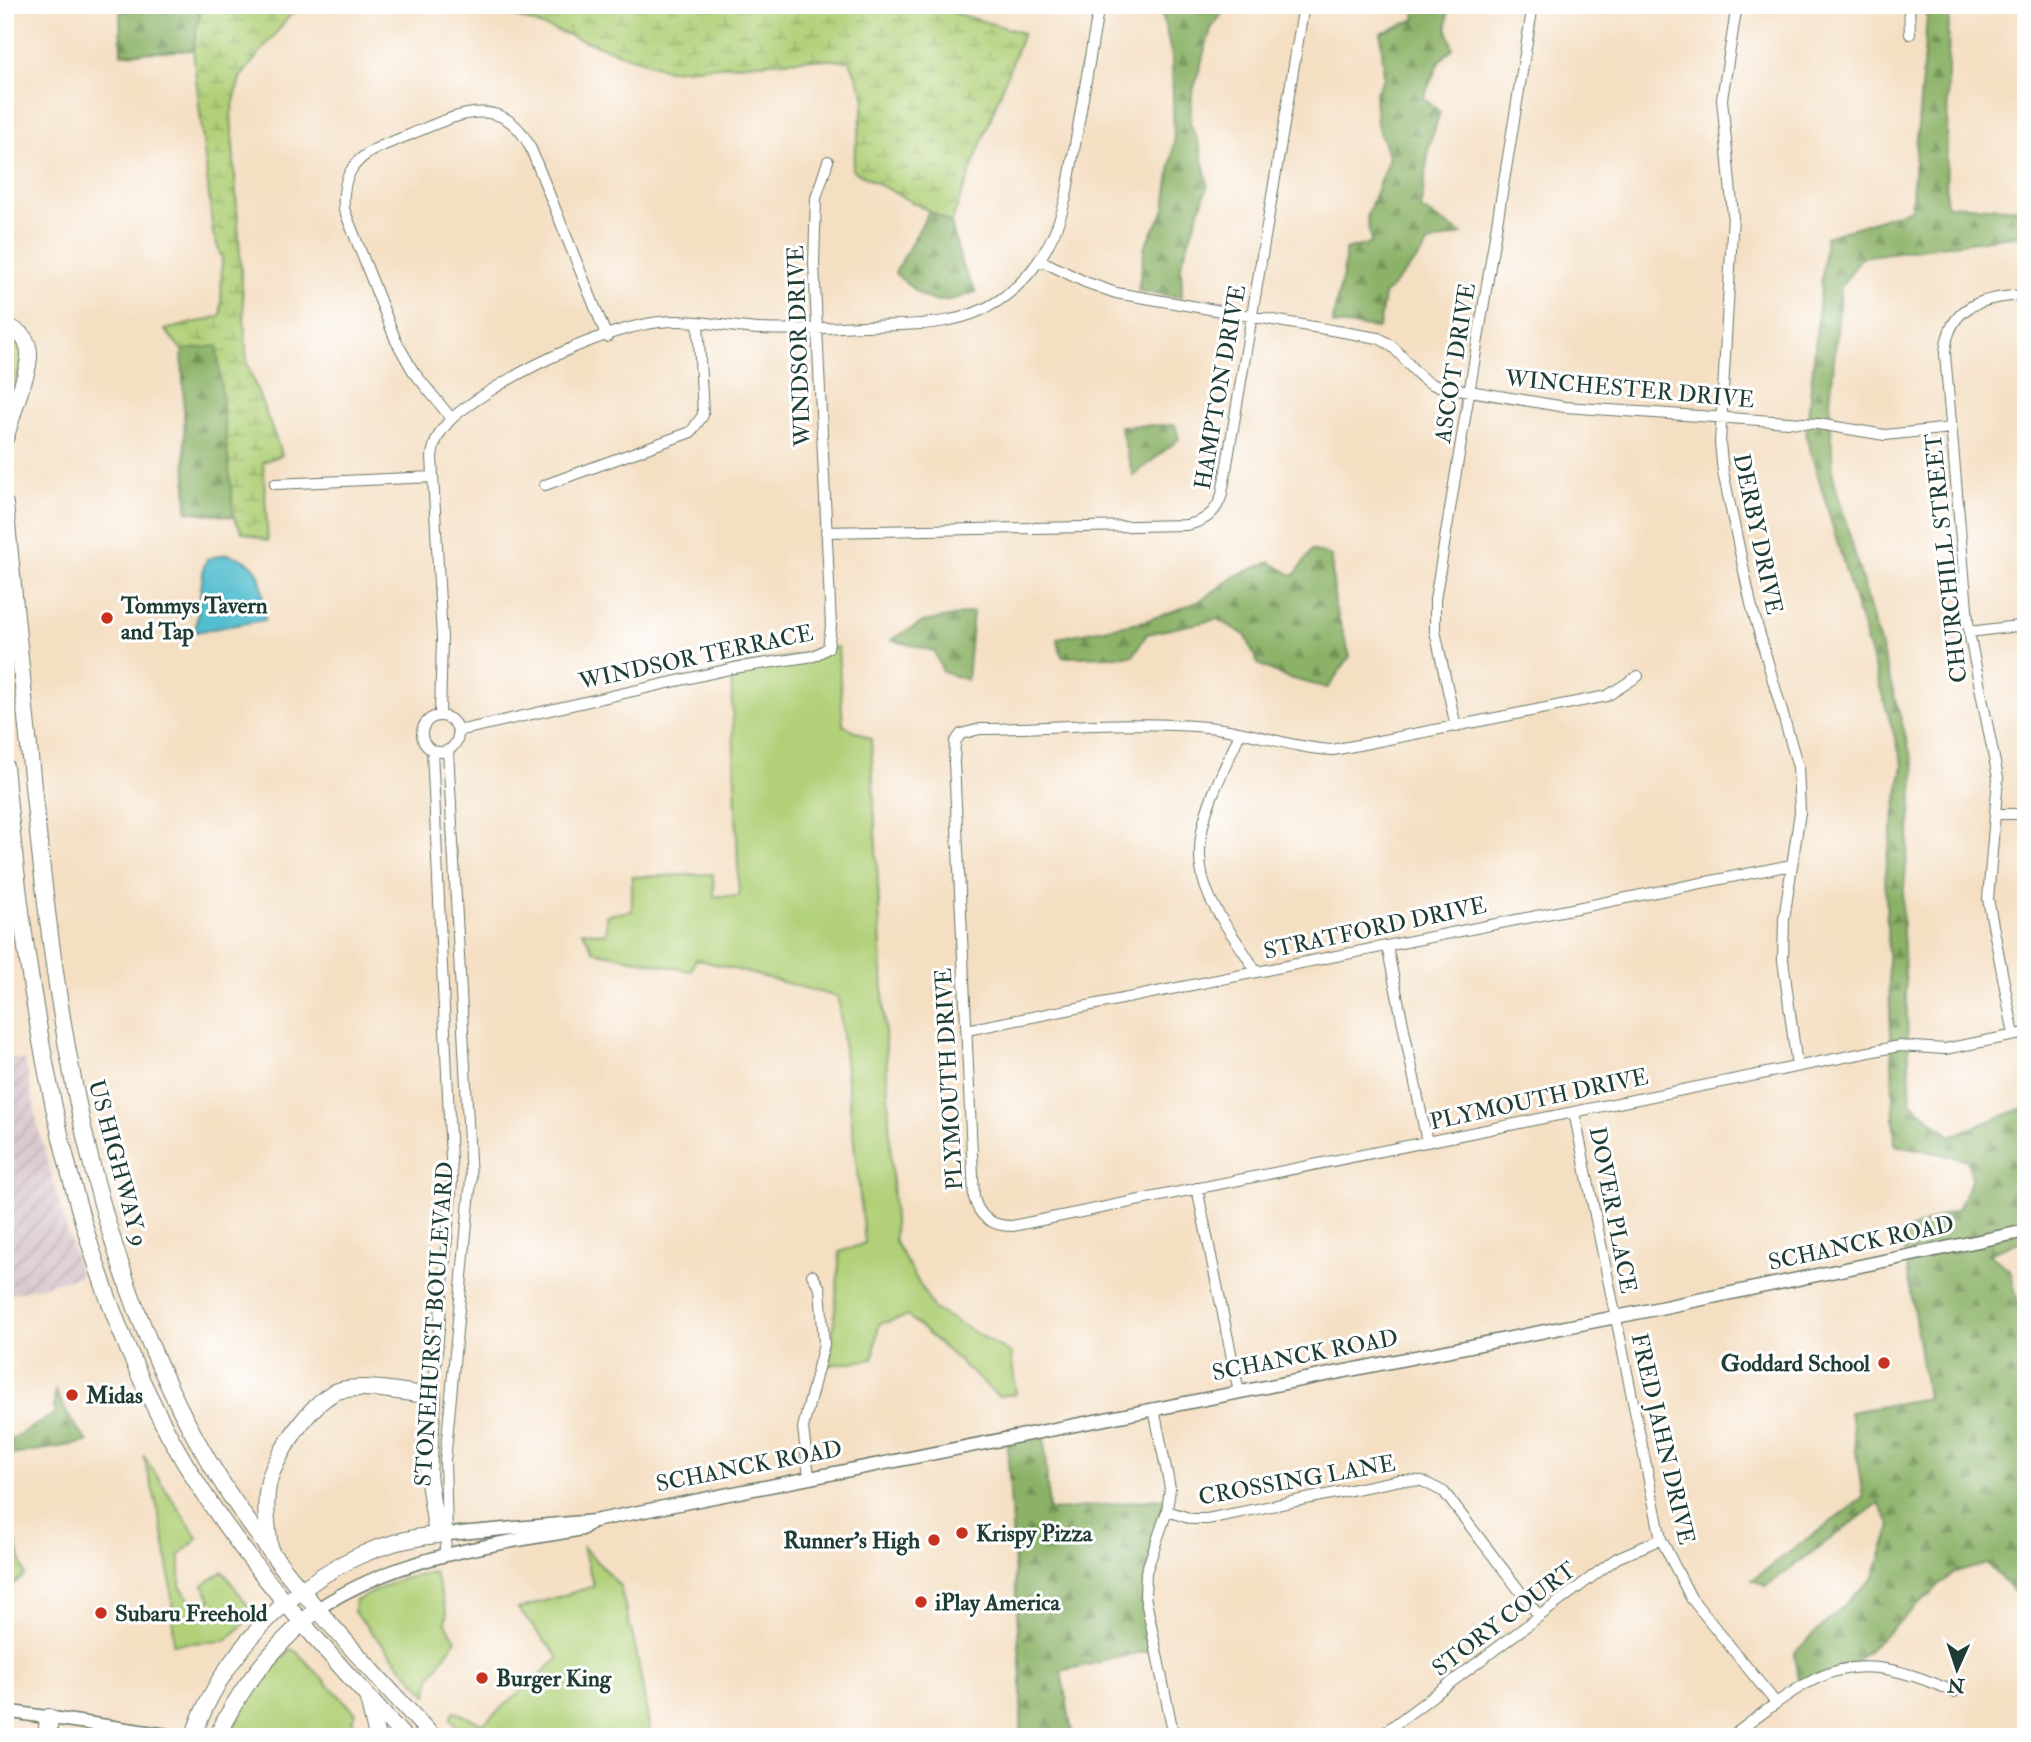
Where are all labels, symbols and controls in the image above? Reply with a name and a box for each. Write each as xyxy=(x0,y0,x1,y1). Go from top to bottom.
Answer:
street label: WINDSOR DRIVE xyxy=(781,245,817,448)
street label: ASCOT DRIVE xyxy=(1428,281,1482,446)
street label: HAMPTON DRIVE xyxy=(1188,282,1252,492)
street label: WINCHESTER DRIVE xyxy=(1503,364,1756,414)
street label: CHURCHILL STREET xyxy=(1918,432,1974,684)
street label: DERBY DRIVE xyxy=(1727,451,1789,617)
place label: Tommys Tavern and Tap xyxy=(120,591,268,647)
marker: Tommys Tavern and Tap xyxy=(99,610,115,626)
street label: WINDSOR TERRACE xyxy=(575,618,816,696)
street label: STRATFORD DRIVE xyxy=(1261,890,1489,966)
street label: PLYMOUTH DRIVE xyxy=(929,967,969,1191)
street label: PLYMOUTH DRIVE xyxy=(1427,1062,1651,1136)
street label: US HIGHWAY 9 xyxy=(82,1076,154,1250)
street label: DOVER PLACE xyxy=(1583,1124,1643,1296)
street label: STONEHURST BOULEVARD xyxy=(408,1161,460,1487)
street label: SCHANCK ROAD xyxy=(1766,1209,1956,1277)
street label: SCHANCK ROAD xyxy=(1209,1323,1401,1387)
street label: FRED JAHN DRIVE xyxy=(1625,1330,1701,1548)
place label: Goddard School xyxy=(1721,1349,1871,1378)
marker: Goddard School xyxy=(1876,1355,1892,1371)
place label: Midas xyxy=(85,1381,143,1410)
marker: Midas xyxy=(64,1387,80,1403)
street label: SCHANCK ROAD xyxy=(653,1434,845,1498)
street label: CROSSING LANE xyxy=(1196,1448,1398,1512)
place label: Krispy Pizza xyxy=(976,1519,1094,1549)
marker: Krispy Pizza xyxy=(954,1525,970,1541)
place label: Runner's High xyxy=(783,1526,920,1556)
marker: Runner's High xyxy=(926,1532,942,1548)
street label: STORY COURT xyxy=(1426,1555,1582,1683)
place label: iPlay America xyxy=(934,1588,1062,1618)
marker: iPlay America xyxy=(913,1594,929,1610)
place label: Subaru Freehold xyxy=(115,1599,268,1628)
marker: Subaru Freehold xyxy=(93,1605,109,1621)
north arrow xyxy=(1923,1634,1993,1704)
place label: Burger King xyxy=(496,1664,613,1694)
marker: Burger King xyxy=(474,1670,490,1686)
text: N xyxy=(1946,1672,1966,1697)

